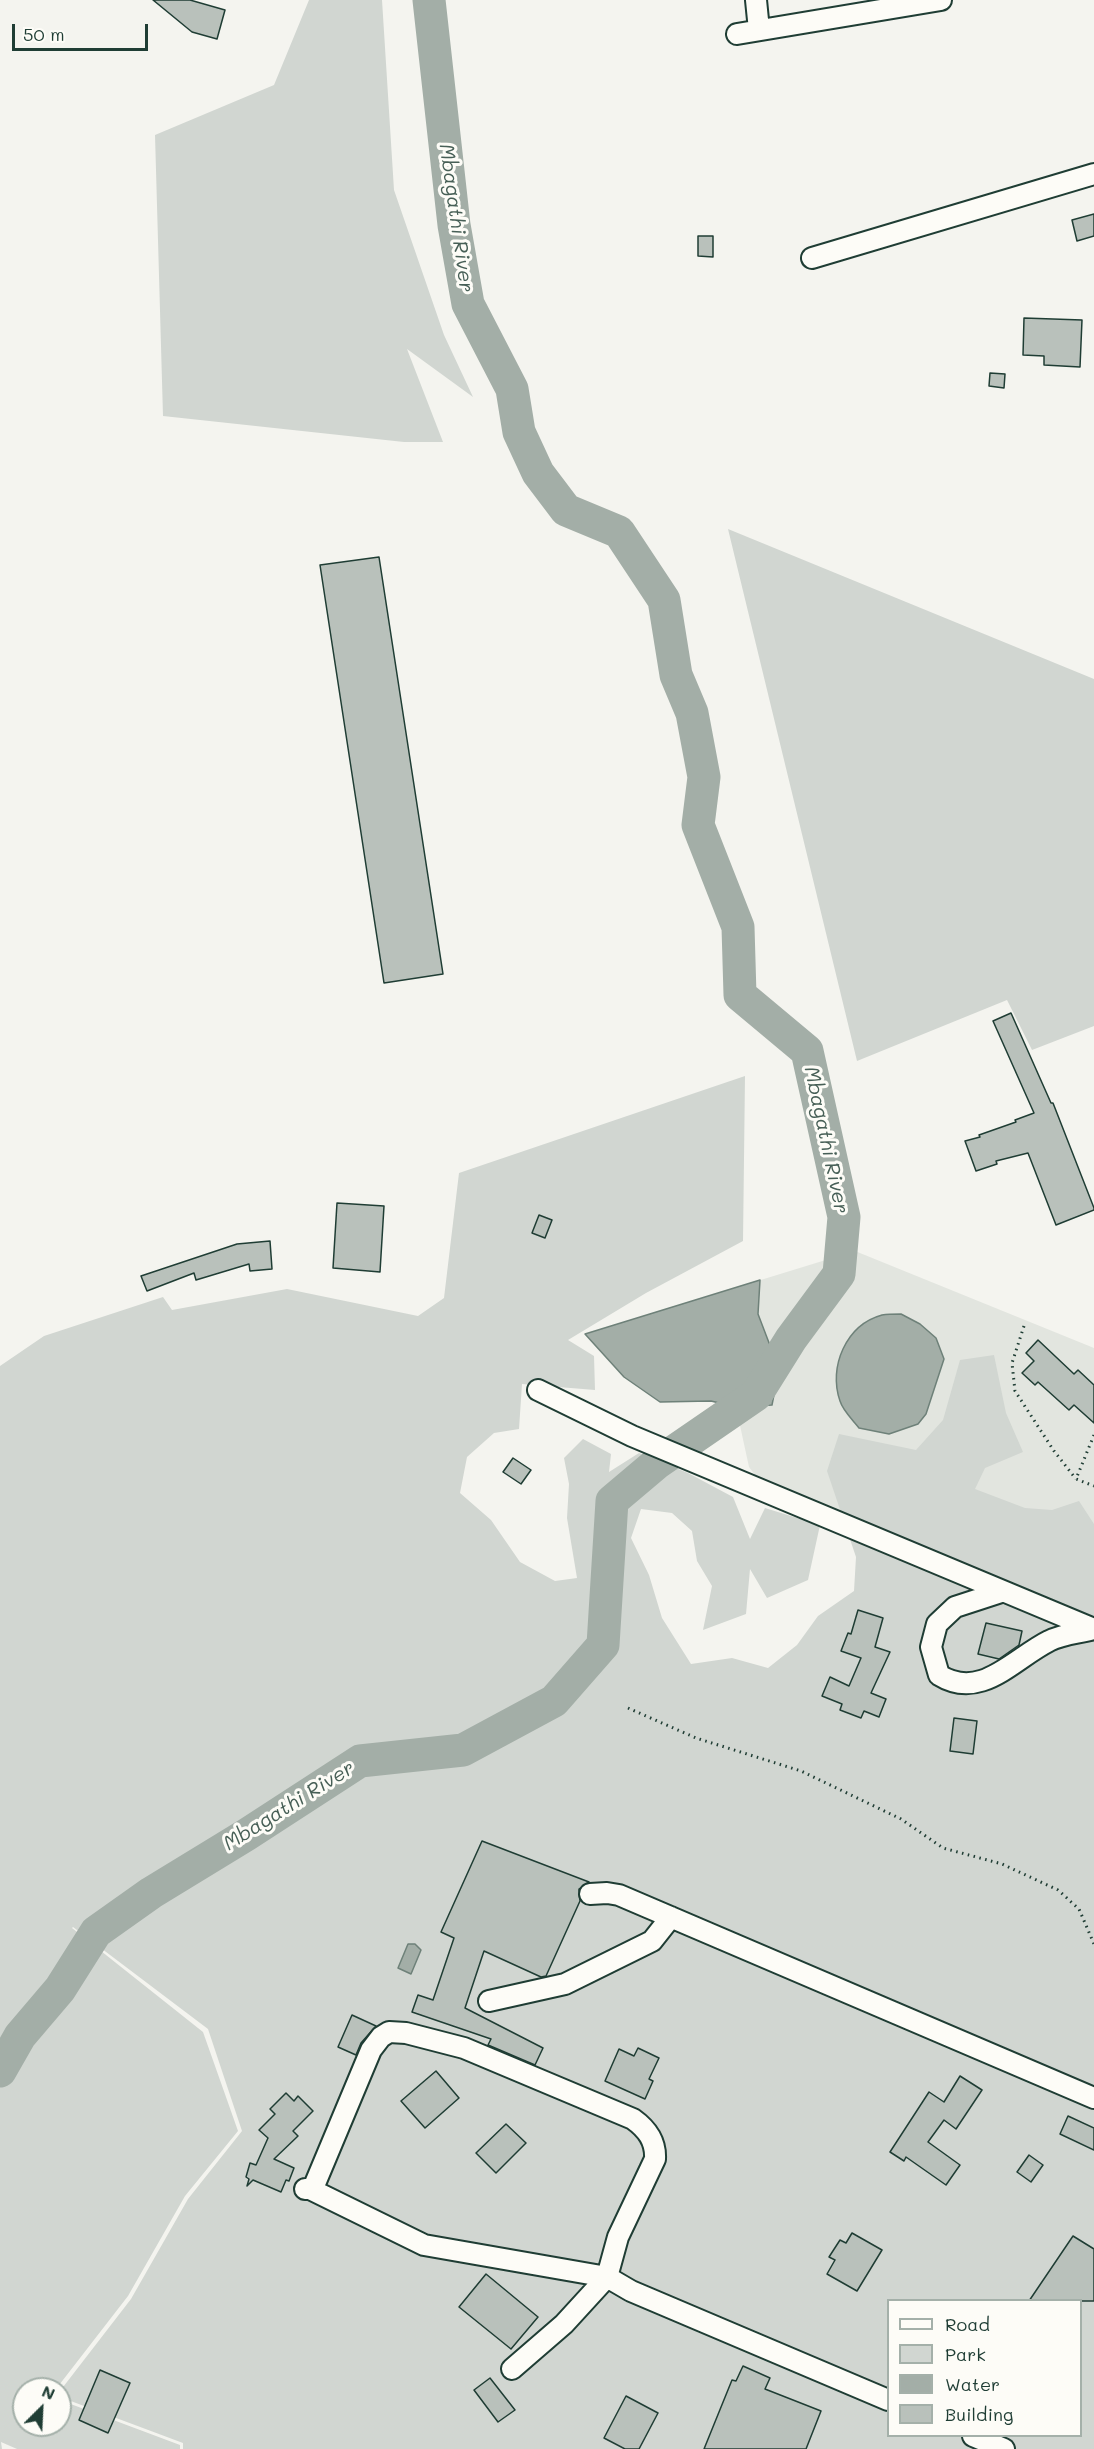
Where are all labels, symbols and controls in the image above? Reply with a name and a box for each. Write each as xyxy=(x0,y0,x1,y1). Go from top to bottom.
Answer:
scale bar xyxy=(15,12,152,50)
text: 50 m xyxy=(23,22,65,46)
water label: Mbagathi River xyxy=(434,142,478,294)
water label: Mbagathi River xyxy=(799,1064,853,1216)
water label: Mbagathi River xyxy=(219,1756,359,1856)
legend xyxy=(887,2299,1082,2437)
text: Road xyxy=(945,2312,990,2336)
text: Park xyxy=(945,2342,986,2366)
text: Water xyxy=(945,2372,1000,2396)
north arrow xyxy=(12,2377,72,2437)
text: N xyxy=(39,2380,59,2404)
text: Building xyxy=(945,2402,1013,2426)

